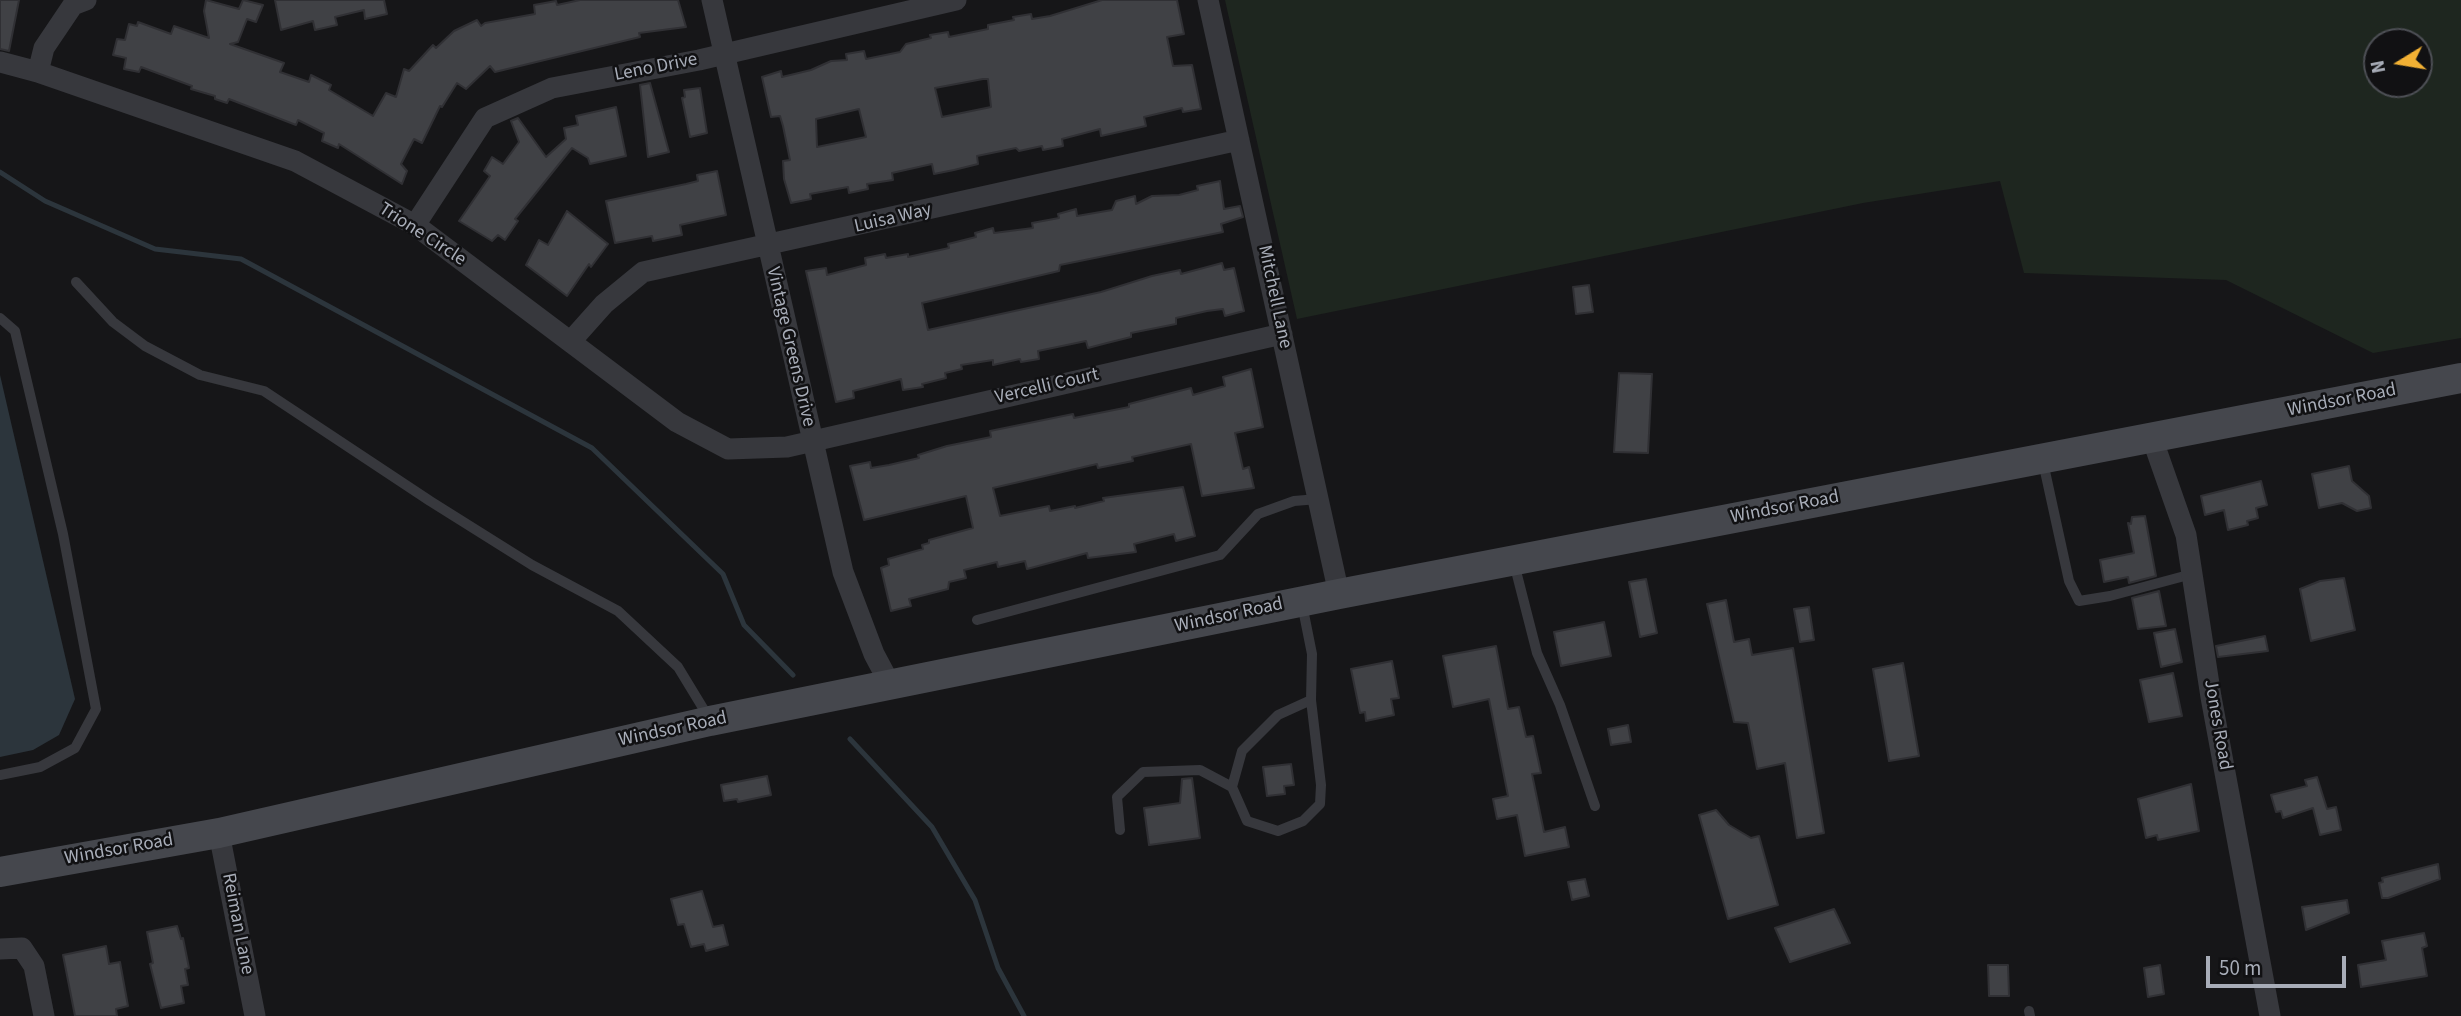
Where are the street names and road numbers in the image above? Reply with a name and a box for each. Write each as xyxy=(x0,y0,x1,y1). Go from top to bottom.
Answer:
street label: Leno Drive xyxy=(613,49,699,87)
street label: Trione Circle xyxy=(374,198,470,272)
street label: Luisa Way xyxy=(852,199,934,239)
street label: Mitchell Lane xyxy=(1252,243,1296,351)
street label: Vintage Greens Drive xyxy=(761,265,819,429)
street label: Vercelli Court xyxy=(993,364,1101,410)
street label: Windsor Road xyxy=(2286,379,2398,423)
street label: Windsor Road xyxy=(1729,486,1841,530)
street label: Windsor Road xyxy=(1173,593,1285,639)
street label: Jones Road xyxy=(2198,678,2236,772)
street label: Windsor Road xyxy=(617,707,729,753)
street label: Windsor Road xyxy=(63,829,175,871)
street label: Reiman Lane xyxy=(216,871,258,977)

